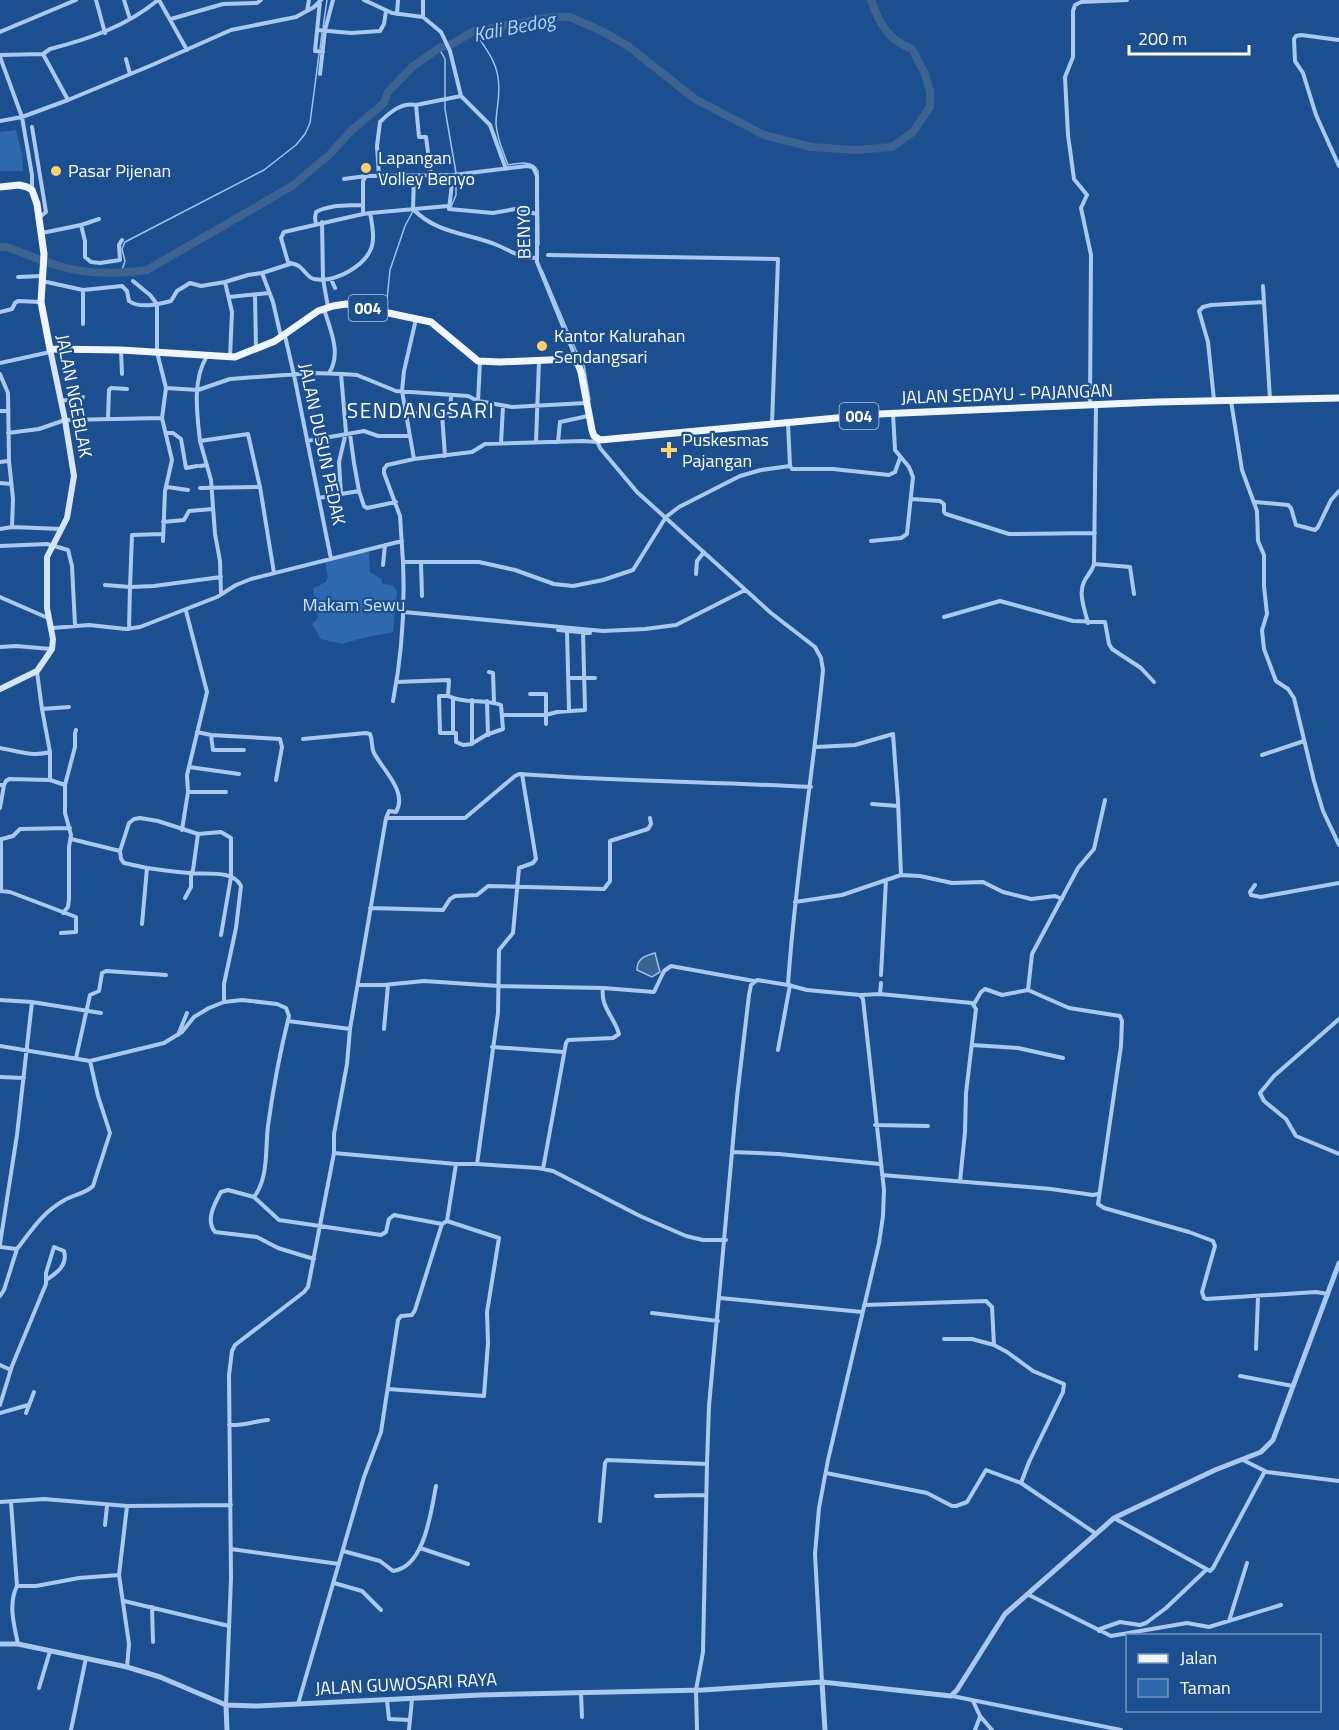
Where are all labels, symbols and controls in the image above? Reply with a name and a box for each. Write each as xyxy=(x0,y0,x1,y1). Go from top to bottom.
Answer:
water label: Kali Bedog xyxy=(470,3,560,50)
scale bar xyxy=(1129,18,1249,56)
text: 200 m xyxy=(1138,25,1187,52)
place label: Lapangan Volley Benyo xyxy=(378,144,475,192)
place label: Pasar Pijenan xyxy=(68,157,171,184)
marker: Lapangan Volley Benyo xyxy=(359,161,373,175)
marker: Pasar Pijenan xyxy=(49,164,63,178)
street label: BENYO xyxy=(510,205,537,259)
road number: 004 xyxy=(348,295,388,321)
place label: Kantor Kalurahan Sendangsari xyxy=(554,322,685,370)
street label: JALAN NGEBLAK xyxy=(49,332,100,460)
marker: Kantor Kalurahan Sendangsari xyxy=(535,339,549,353)
street label: JALAN DUSUN PEDAK xyxy=(292,360,353,527)
street label: JALAN SEDAYU - PAJANGAN xyxy=(900,376,1114,411)
district label: SENDANGSARI xyxy=(347,394,495,426)
road number: 004 xyxy=(840,403,878,429)
place label: Puskesmas Pajangan xyxy=(682,426,769,474)
marker: Puskesmas Pajangan xyxy=(660,441,678,459)
park label: Makam Sewu xyxy=(303,591,405,618)
legend xyxy=(1126,1634,1321,1712)
text: Jalan xyxy=(1180,1644,1217,1671)
street label: JALAN GUWOSARI RAYA xyxy=(314,1665,498,1702)
text: Taman xyxy=(1180,1674,1231,1701)

